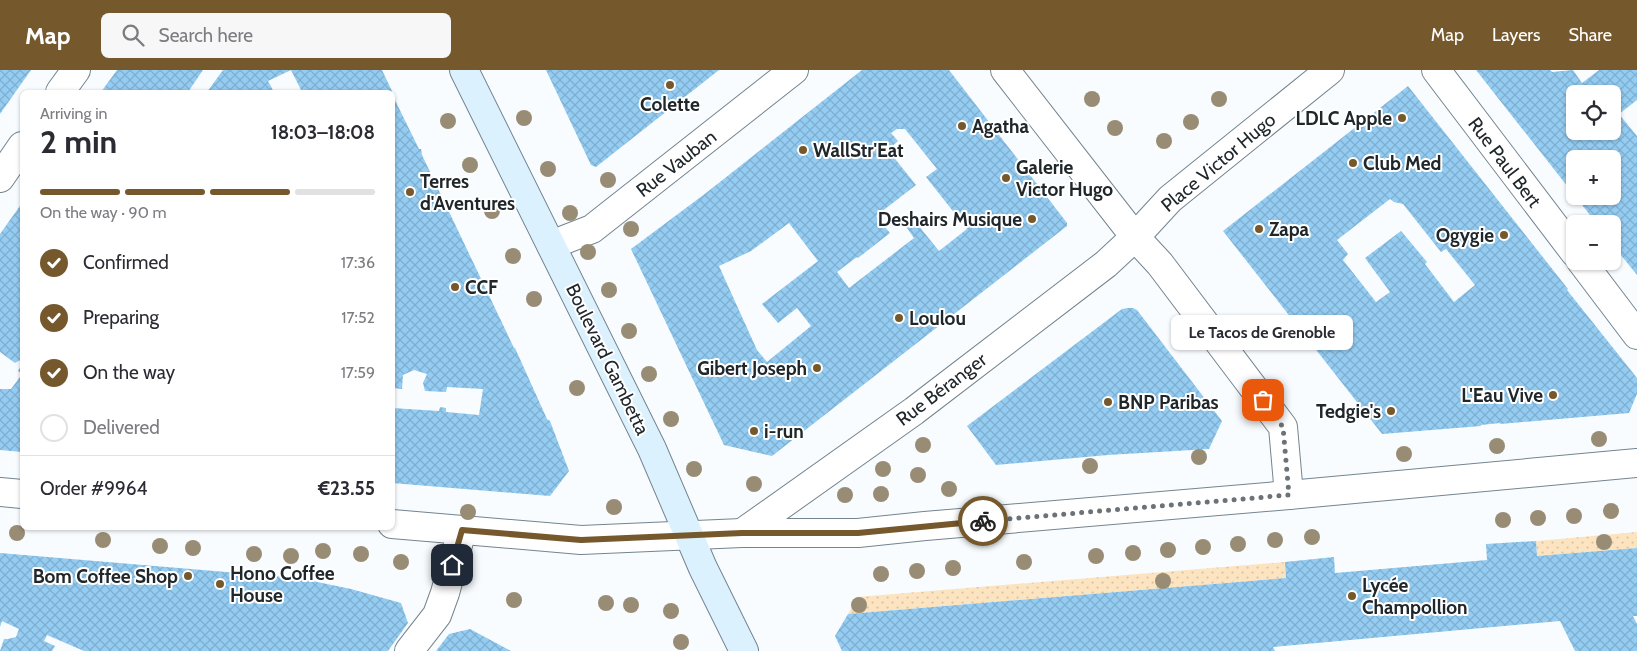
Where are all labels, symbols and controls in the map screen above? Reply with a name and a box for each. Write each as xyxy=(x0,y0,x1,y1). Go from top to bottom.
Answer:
search box xyxy=(101,13,451,58)
text: Map xyxy=(25,21,71,50)
icon: search xyxy=(119,21,147,49)
text: Search here xyxy=(159,24,253,47)
text: Map xyxy=(1431,24,1464,46)
text: Layers xyxy=(1492,24,1541,46)
text: Share xyxy=(1569,24,1612,46)
marker: Colette xyxy=(664,79,676,91)
map controls xyxy=(1566,85,1621,270)
button: locate xyxy=(1566,85,1621,140)
place label: Colette xyxy=(640,93,700,116)
text: Arriving in xyxy=(40,104,107,123)
place label: LDLC Apple xyxy=(1295,107,1392,130)
street label: Place Victor Hugo xyxy=(1157,108,1280,217)
marker: LDLC Apple xyxy=(1396,112,1408,124)
street label: Rue Paul Bert xyxy=(1463,113,1546,212)
place label: Agatha xyxy=(972,115,1030,138)
marker: Agatha xyxy=(956,120,968,132)
text: 18:03–18:08 xyxy=(271,121,375,144)
text: 2 min xyxy=(40,122,117,161)
street label: Rue Vauban xyxy=(632,125,721,202)
place label: WallStr'Eat xyxy=(813,139,904,162)
marker: WallStr'Eat xyxy=(797,144,809,156)
button: + xyxy=(1566,150,1621,205)
place label: Club Med xyxy=(1363,152,1441,175)
place label: Galerie Victor Hugo xyxy=(1016,156,1113,201)
marker: Club Med xyxy=(1347,157,1359,169)
place label: Terres d'Aventures xyxy=(420,170,515,215)
marker: Galerie Victor Hugo xyxy=(1000,172,1012,184)
marker: Terres d'Aventures xyxy=(404,186,416,198)
text: On the way · 90 m xyxy=(40,203,166,222)
place label: Deshairs Musique xyxy=(878,208,1022,231)
marker: Deshairs Musique xyxy=(1026,213,1038,225)
button: − xyxy=(1566,215,1621,270)
place label: Zapa xyxy=(1269,218,1310,241)
marker: Zapa xyxy=(1253,223,1265,235)
place label: Ogygie xyxy=(1436,224,1494,247)
marker: Ogygie xyxy=(1498,229,1510,241)
icon: check xyxy=(40,249,68,277)
text: Confirmed xyxy=(83,251,169,274)
text: 17:36 xyxy=(341,253,375,272)
place label: CCF xyxy=(465,276,498,299)
street label: Boulevard Gambetta xyxy=(561,280,654,439)
marker: CCF xyxy=(449,281,461,293)
icon: check xyxy=(40,304,68,332)
text: Preparing xyxy=(83,306,159,329)
place label: Loulou xyxy=(909,307,966,330)
text: 17:52 xyxy=(341,308,375,327)
marker: Loulou xyxy=(893,312,905,324)
callout: Le Tacos de Grenoble xyxy=(1172,315,1354,350)
text: Le Tacos de Grenoble xyxy=(1189,323,1335,342)
street label: Rue Béranger xyxy=(892,348,991,431)
place label: Gibert Joseph xyxy=(697,357,807,380)
icon: check xyxy=(40,359,68,387)
text: On the way xyxy=(83,361,175,384)
marker: Gibert Joseph xyxy=(811,362,823,374)
text: 17:59 xyxy=(341,363,375,382)
pin xyxy=(1242,379,1284,421)
place label: L'Eau Vive xyxy=(1461,384,1543,407)
icon: bag xyxy=(1249,386,1277,414)
marker: L'Eau Vive xyxy=(1547,389,1559,401)
place label: BNP Paribas xyxy=(1118,391,1219,414)
marker: BNP Paribas xyxy=(1102,396,1114,408)
place label: Tedgie's xyxy=(1316,400,1381,423)
marker: Tedgie's xyxy=(1385,405,1397,417)
text: Delivered xyxy=(83,416,160,439)
place label: i-run xyxy=(764,420,804,443)
marker: i-run xyxy=(748,425,760,437)
text: Order #9964 xyxy=(40,477,148,500)
text: €23.55 xyxy=(318,477,375,500)
courier xyxy=(958,496,1008,546)
icon: bike xyxy=(969,507,997,535)
pin xyxy=(431,544,473,586)
icon: home xyxy=(438,551,466,579)
place label: Hono Coffee House xyxy=(230,562,335,607)
place label: Bom Coffee Shop xyxy=(33,565,178,588)
marker: Bom Coffee Shop xyxy=(182,570,194,582)
place label: Lycée Champollion xyxy=(1362,574,1468,619)
marker: Hono Coffee House xyxy=(214,578,226,590)
marker: Lycée Champollion xyxy=(1346,590,1358,602)

